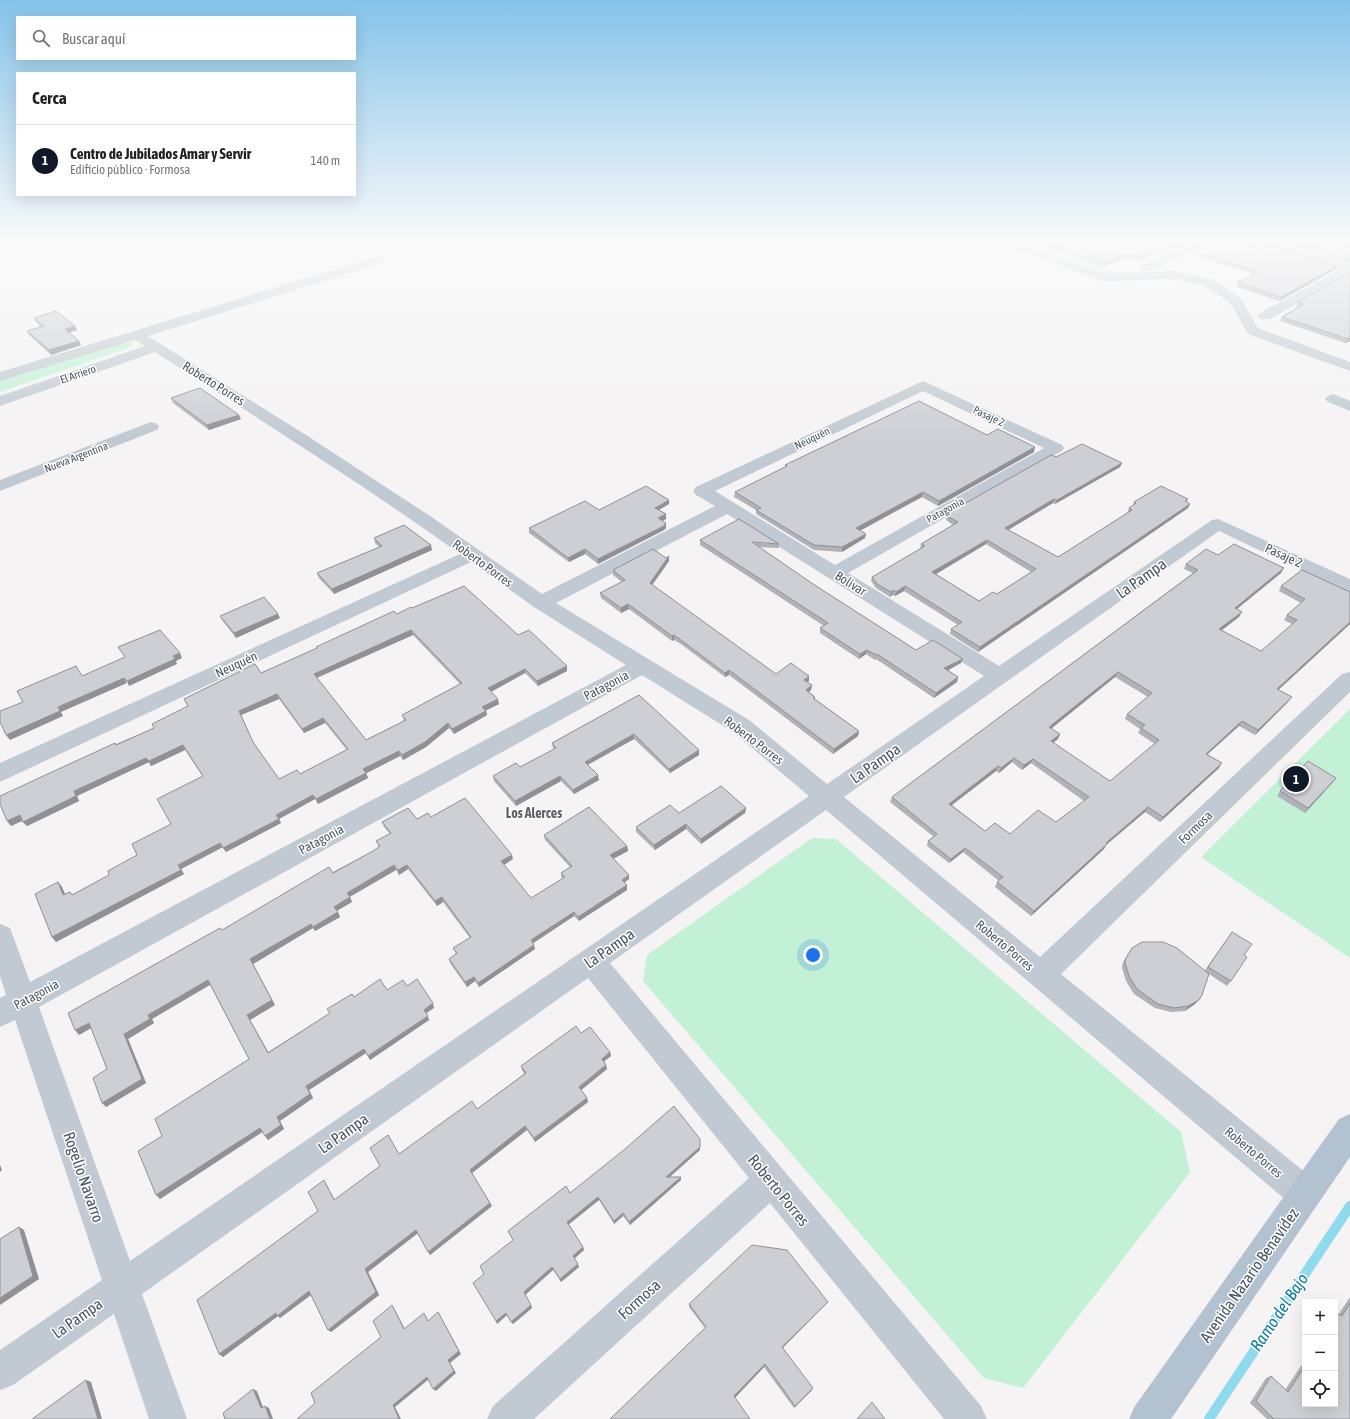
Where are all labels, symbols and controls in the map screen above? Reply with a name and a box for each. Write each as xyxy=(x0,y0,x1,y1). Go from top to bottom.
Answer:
search box xyxy=(16,16,356,60)
icon: search xyxy=(30,27,52,49)
text: Buscar aquí xyxy=(62,30,125,47)
text: Cerca xyxy=(32,88,67,108)
text: Centro de Jubilados Amar y Servir xyxy=(70,145,251,162)
text: 1 xyxy=(42,153,48,168)
text: 140 m xyxy=(311,153,340,168)
text: Edificio público · Formosa xyxy=(70,162,190,177)
street label: Roberto Porres xyxy=(180,358,248,409)
street label: El Arriero xyxy=(59,362,97,386)
street label: Pasaje 2 xyxy=(971,403,1007,429)
street label: Neuquén xyxy=(792,424,832,452)
street label: Nueva Argentina xyxy=(43,439,109,475)
street label: Patagonia xyxy=(924,495,966,525)
street label: Roberto Porres xyxy=(450,537,516,590)
street label: Pasaje 2 xyxy=(1263,540,1305,571)
street label: La Pampa xyxy=(1112,554,1170,603)
street label: Bolivar xyxy=(832,568,869,599)
street label: Neuquén xyxy=(213,648,260,681)
street label: Patagonia xyxy=(581,667,631,704)
street label: Roberto Porres xyxy=(721,713,787,768)
street label: La Pampa xyxy=(846,739,904,788)
pin: 1 xyxy=(1283,764,1309,794)
district label: Los Alerces xyxy=(506,805,562,821)
street label: Formosa xyxy=(1175,808,1215,847)
street label: Patagonia xyxy=(296,821,346,858)
street label: Roberto Porres xyxy=(973,917,1037,974)
street label: La Pampa xyxy=(580,924,638,973)
your location xyxy=(803,945,823,965)
street label: Patagonia xyxy=(11,976,61,1013)
street label: La Pampa xyxy=(314,1109,372,1158)
street label: Roberto Porres xyxy=(1222,1124,1286,1181)
street label: Rogelio Navarro xyxy=(59,1129,108,1225)
street label: Roberto Porres xyxy=(745,1151,813,1230)
street label: Avenida Nazario Benavídez xyxy=(1196,1204,1302,1345)
water label: Ramo del Bajo xyxy=(1246,1269,1312,1355)
street label: Formosa xyxy=(614,1275,664,1323)
street label: La Pampa xyxy=(48,1294,106,1343)
map controls xyxy=(1302,1299,1338,1407)
button: + xyxy=(1302,1299,1338,1335)
button: − xyxy=(1302,1335,1338,1371)
button: locate xyxy=(1302,1371,1338,1407)

